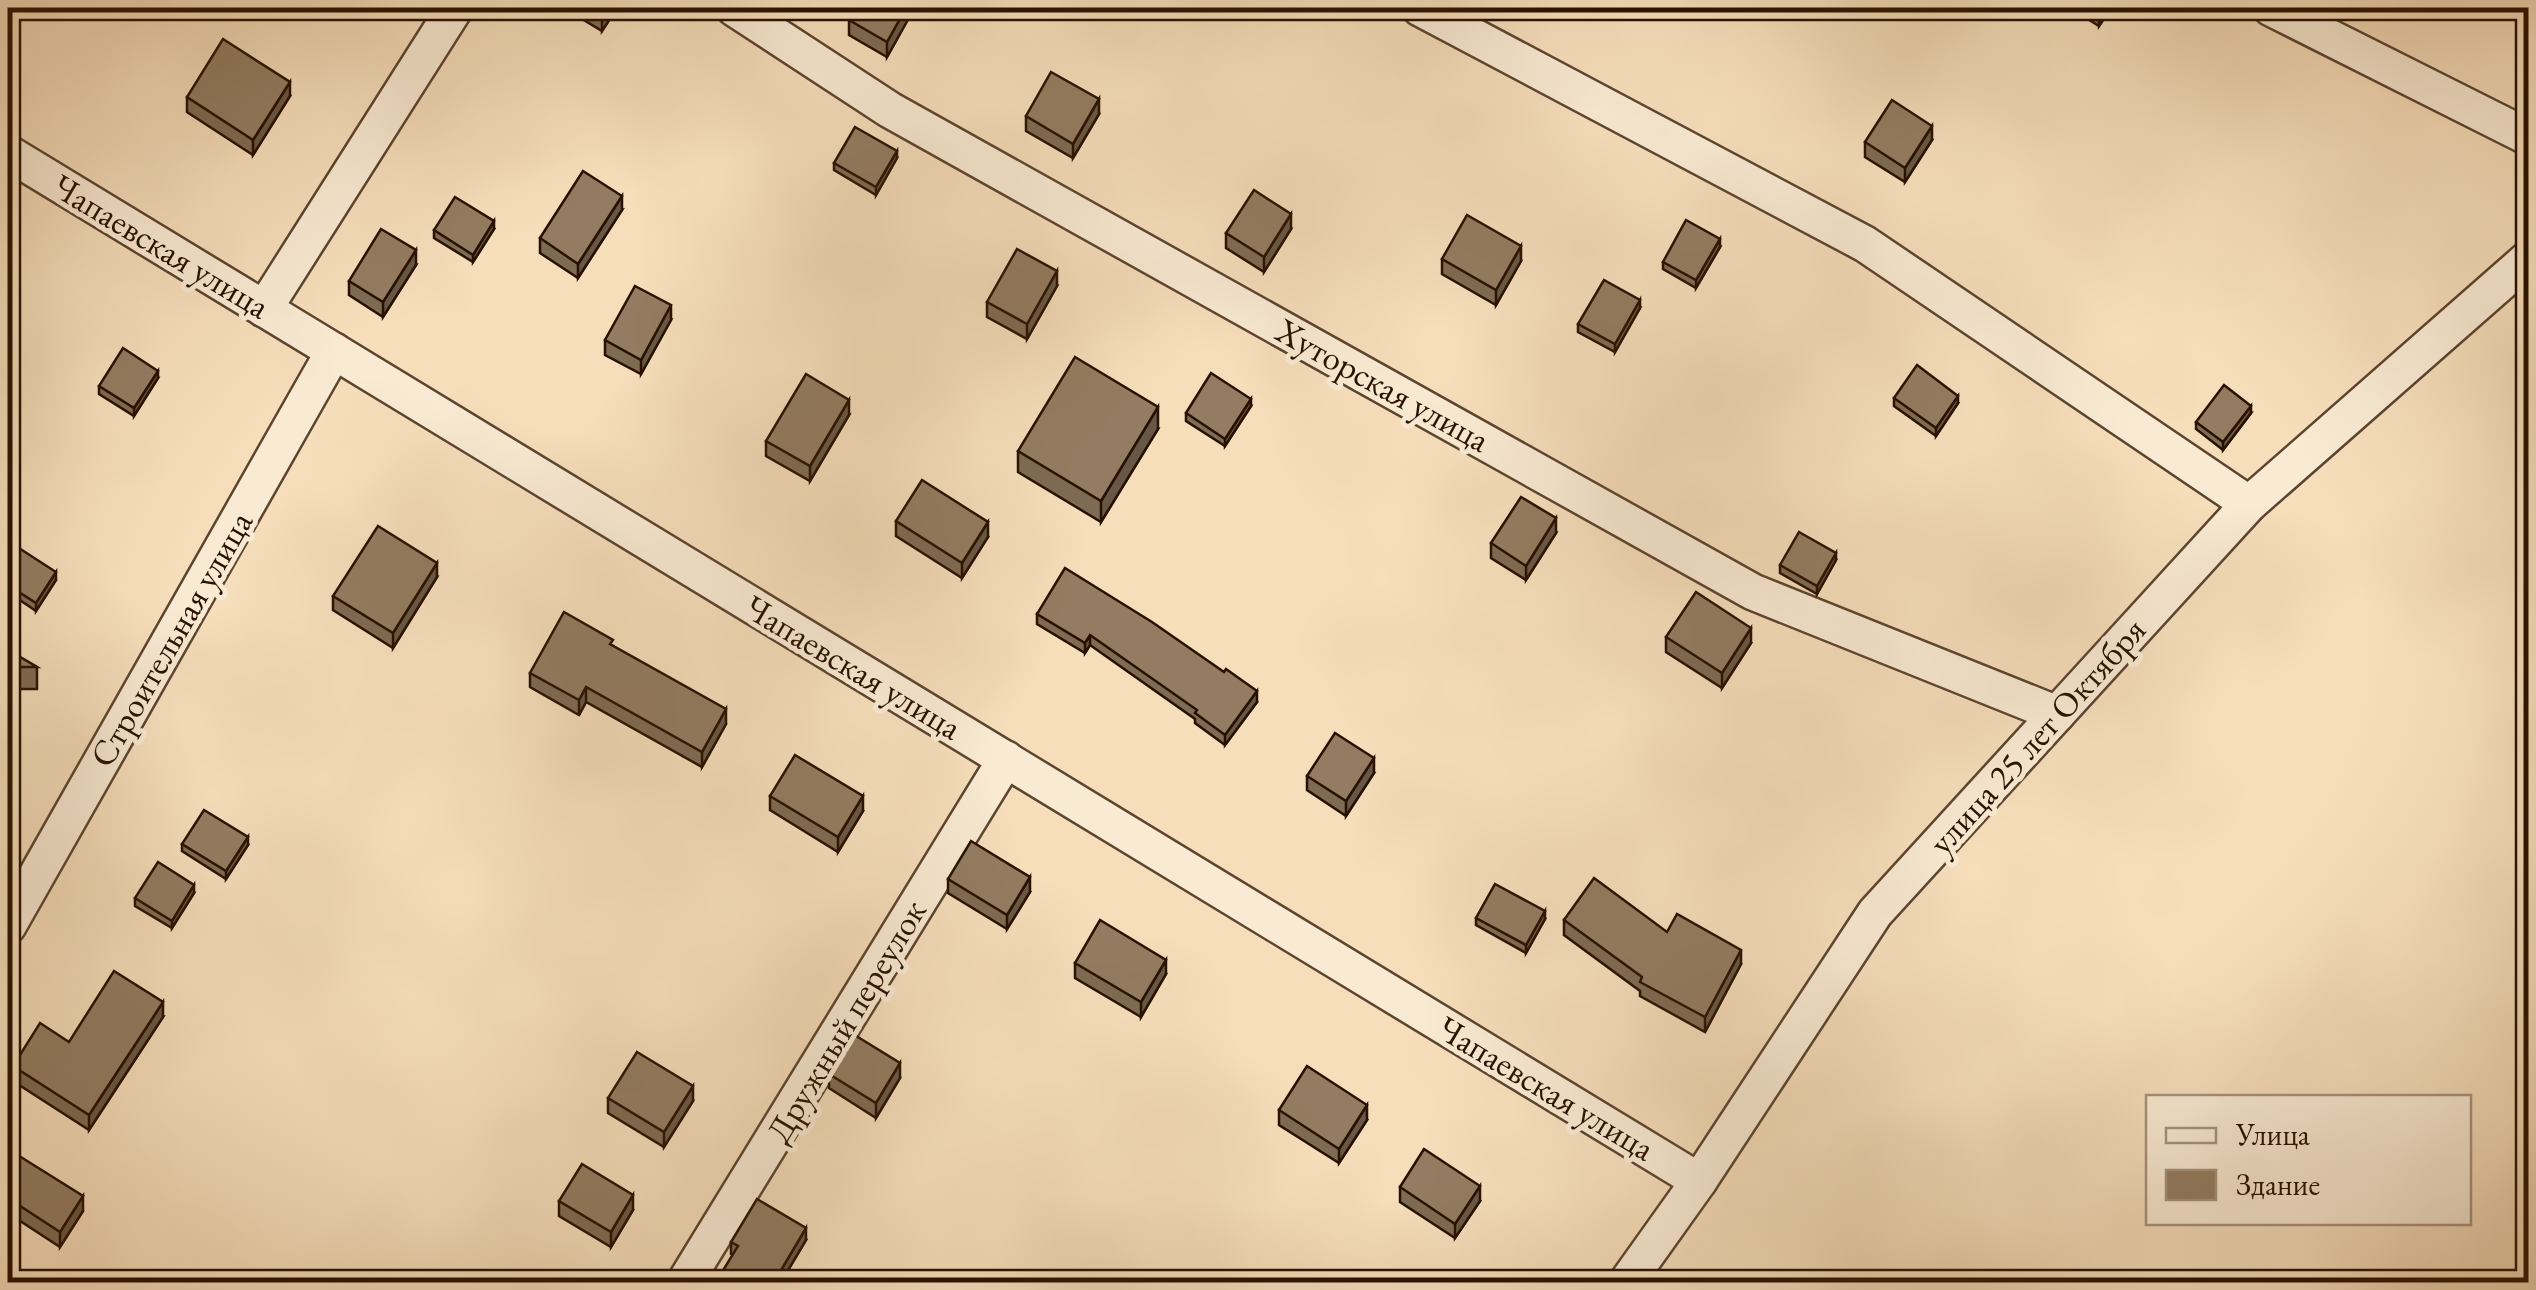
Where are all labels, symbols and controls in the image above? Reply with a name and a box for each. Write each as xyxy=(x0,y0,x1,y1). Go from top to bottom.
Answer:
street label: Чапаевская улица xyxy=(44,163,278,329)
street label: Хуторская улица xyxy=(1267,307,1498,463)
street label: Строительная улица xyxy=(79,503,263,775)
street label: Чапаевская улица xyxy=(736,584,970,750)
street label: улица 25 лет Октября xyxy=(1918,608,2156,864)
street label: Дружный переулок xyxy=(755,891,937,1151)
street label: Чапаевская улица xyxy=(1429,1005,1663,1171)
legend xyxy=(2146,1095,2471,1225)
text: Улица xyxy=(2235,1115,2310,1154)
text: Здание xyxy=(2236,1165,2320,1204)

